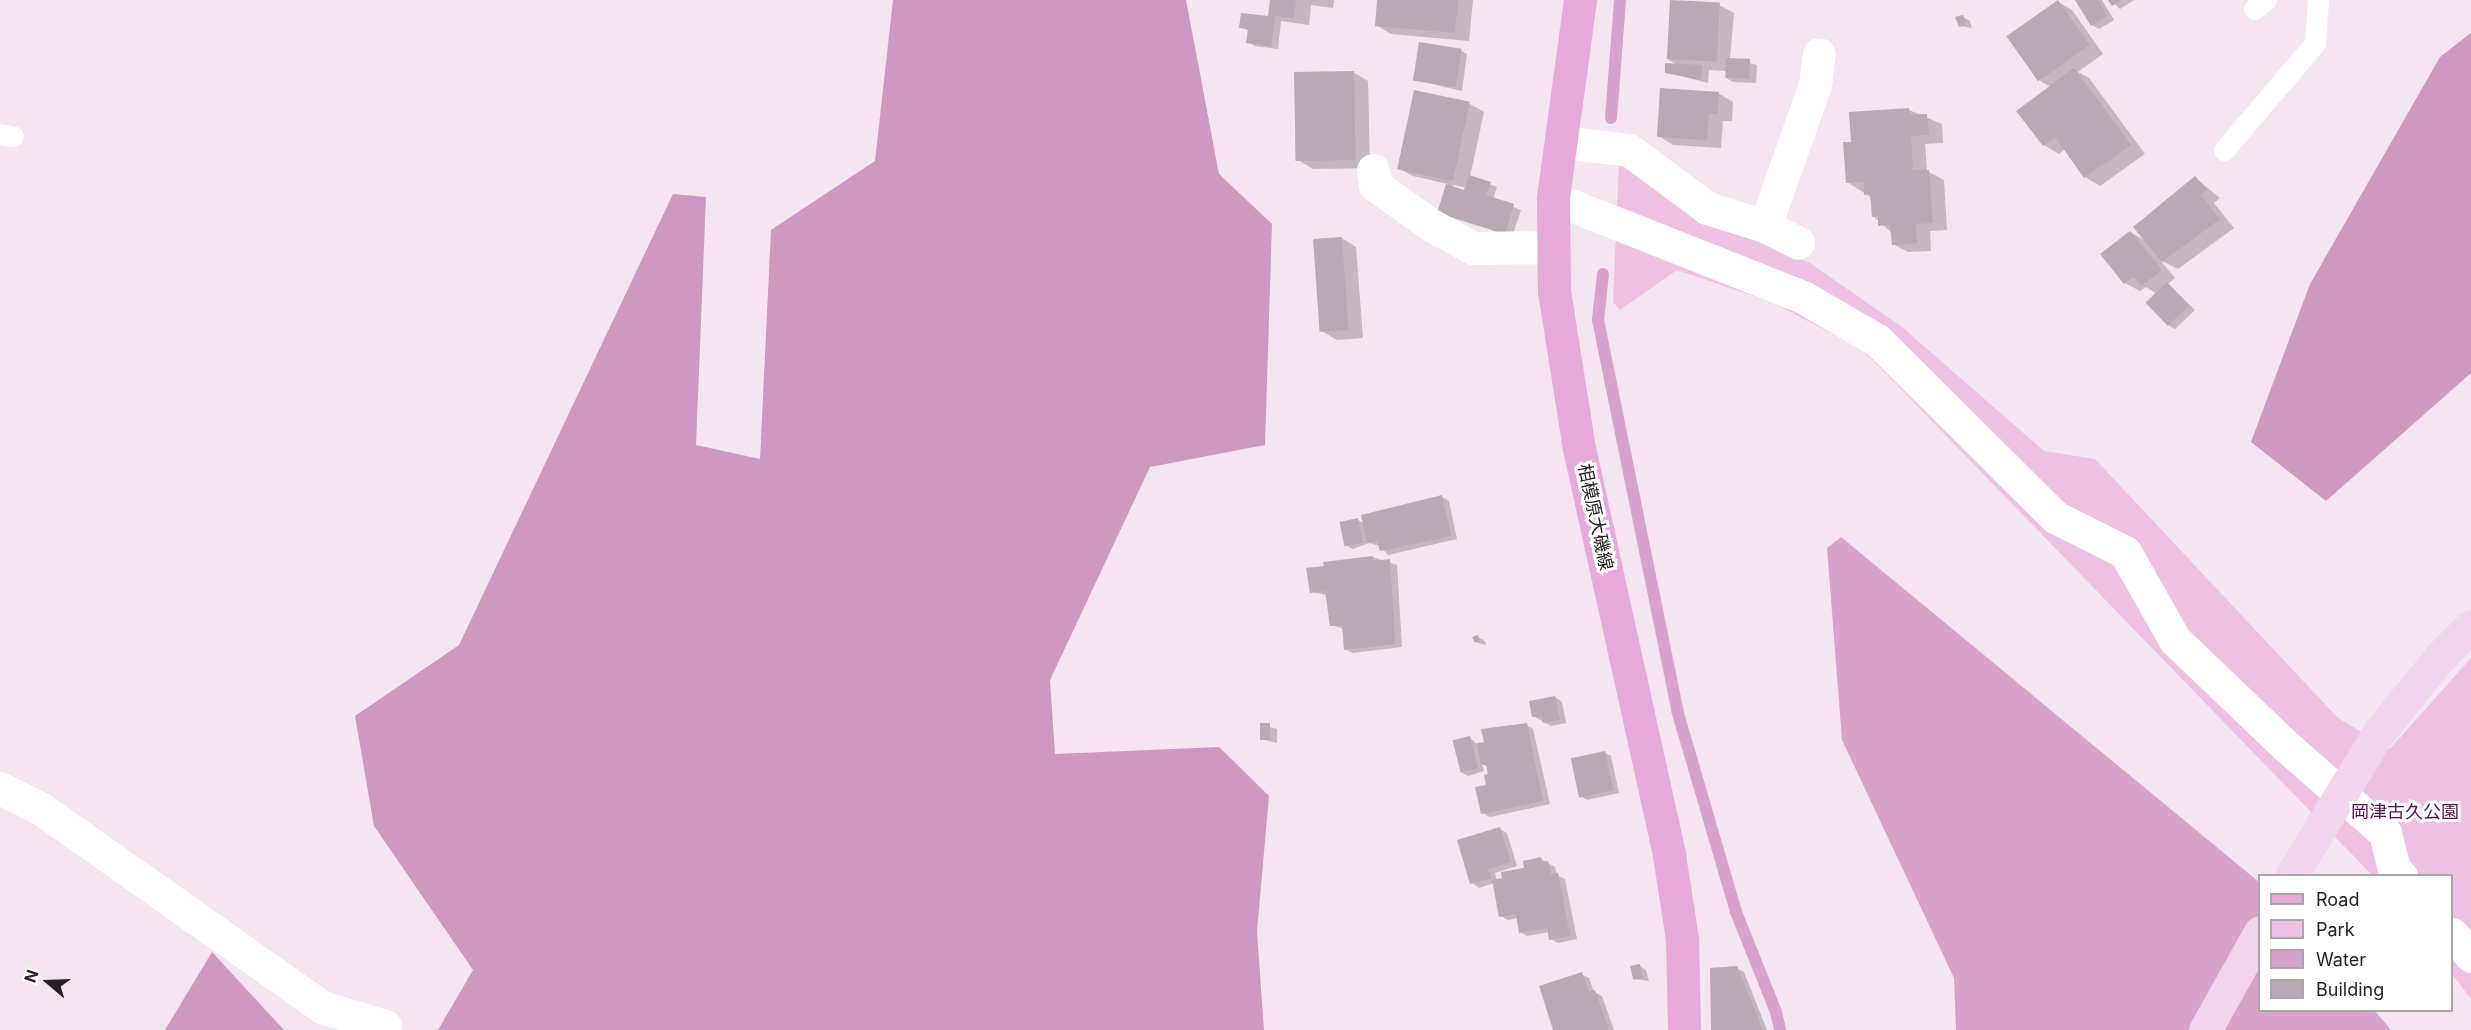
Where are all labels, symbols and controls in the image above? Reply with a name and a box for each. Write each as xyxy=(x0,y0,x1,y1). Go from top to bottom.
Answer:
street label: 相模原大磯線 xyxy=(1573,462,1617,572)
park label: 岡津古久公園 xyxy=(2351,801,2459,823)
legend xyxy=(2258,874,2453,1012)
text: Road xyxy=(2316,889,2359,910)
text: Park xyxy=(2316,919,2355,940)
text: Water xyxy=(2316,949,2366,970)
north arrow xyxy=(18,952,78,1012)
text: N xyxy=(20,967,42,985)
text: Building xyxy=(2316,979,2384,1000)

